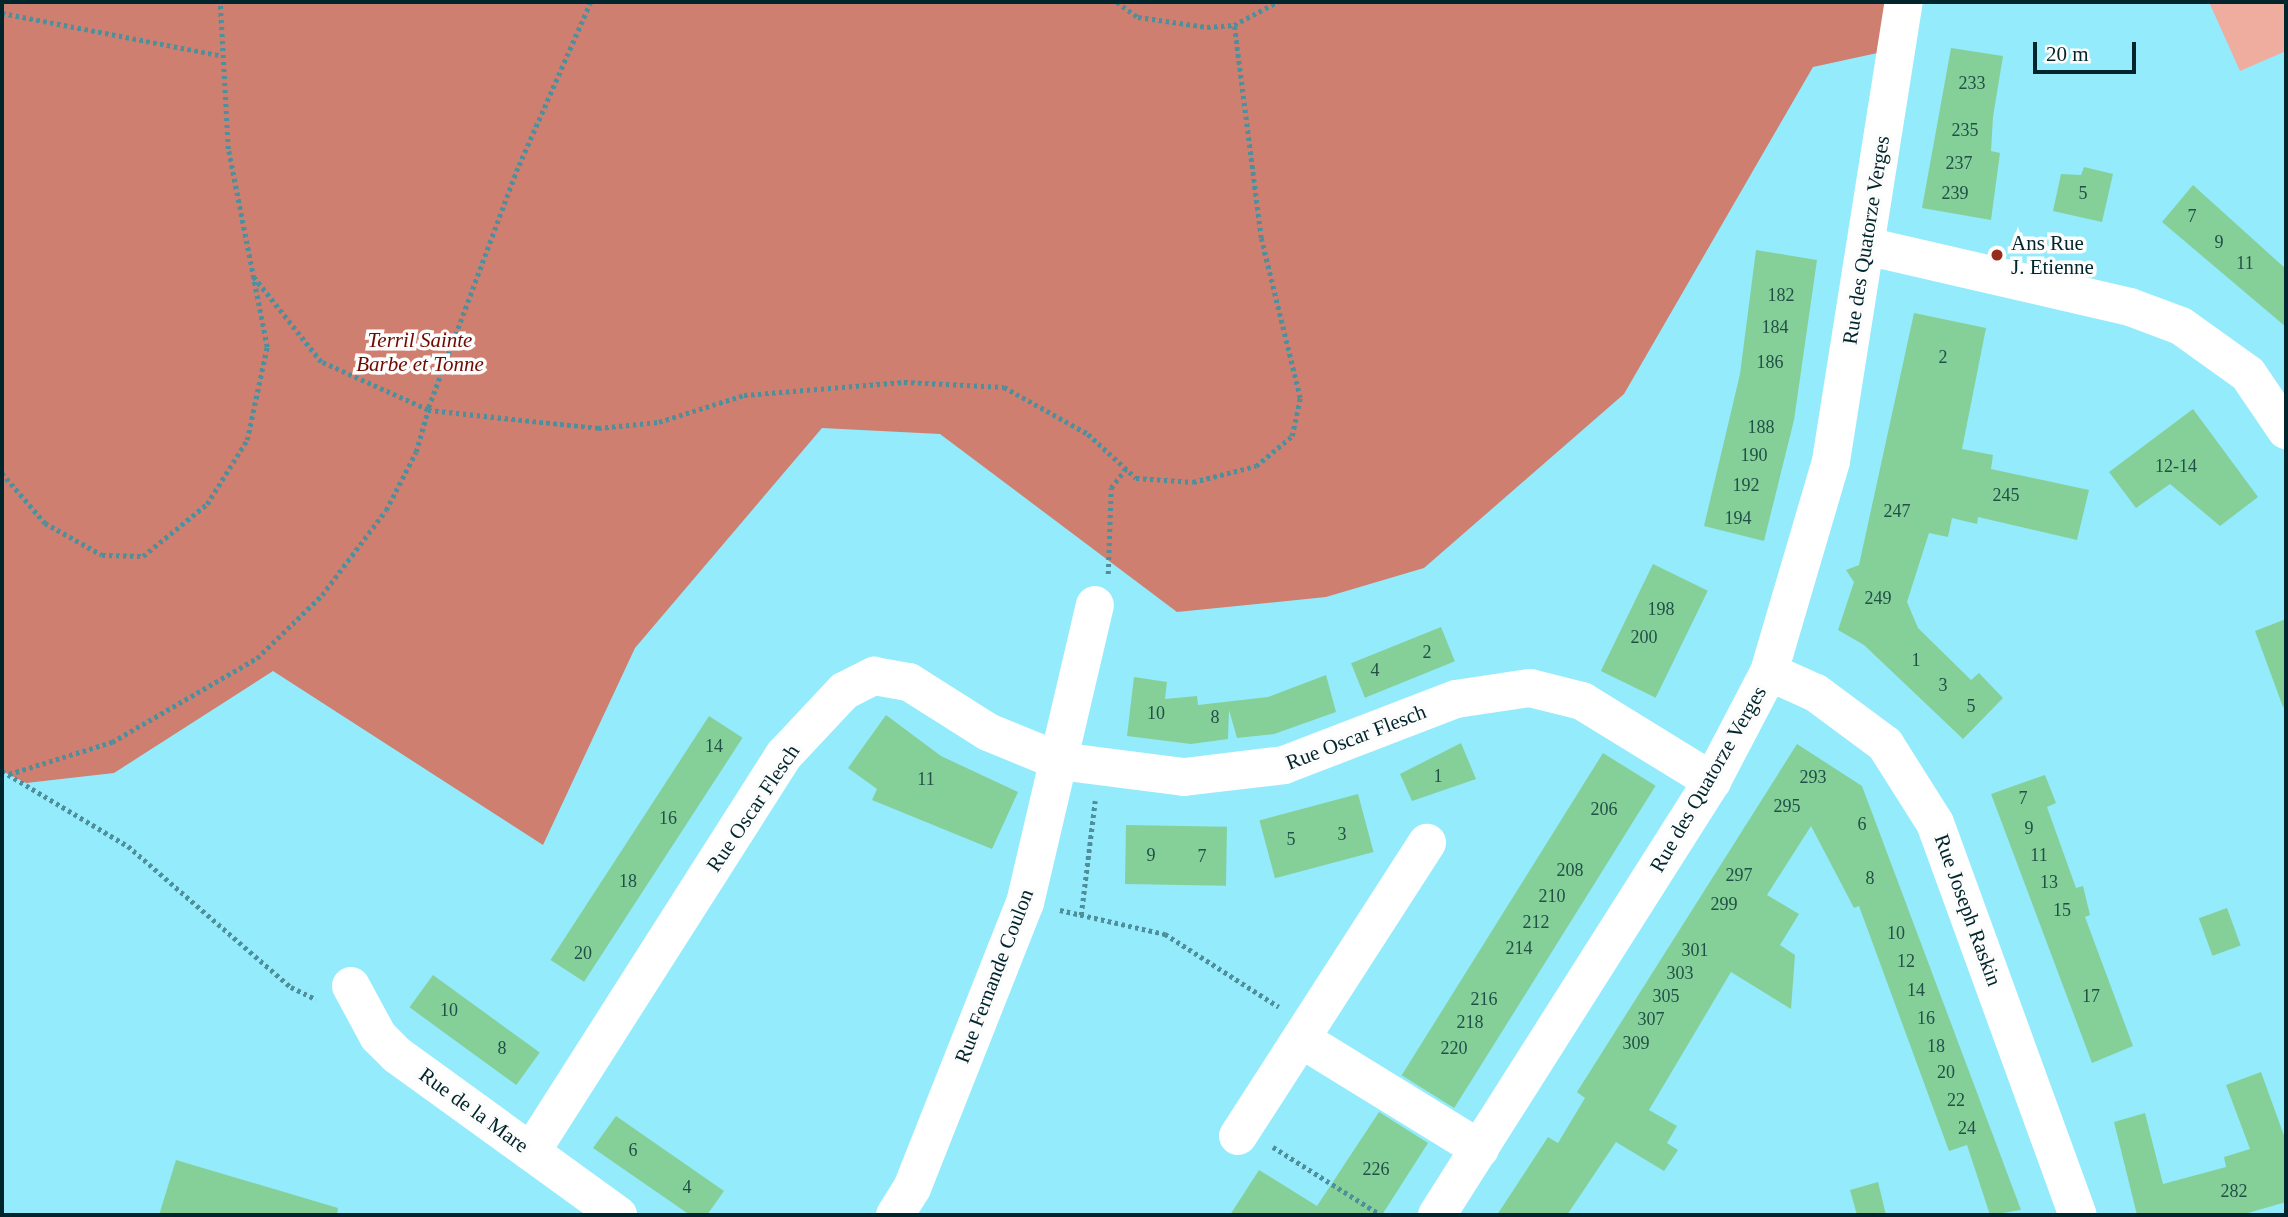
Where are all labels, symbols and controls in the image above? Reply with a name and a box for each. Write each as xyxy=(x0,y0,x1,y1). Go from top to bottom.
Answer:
scale bar xyxy=(2036,28,2139,72)
text: 20 m xyxy=(2046,42,2089,66)
house number: 233 xyxy=(1958,72,1986,94)
house number: 235 xyxy=(1952,119,1979,141)
street label: Rue des Quatorze Verges xyxy=(1837,134,1895,346)
house number: 237 xyxy=(1945,152,1972,174)
house number: 239 xyxy=(1941,182,1968,204)
house number: 5 xyxy=(2078,182,2088,204)
house number: 7 xyxy=(2188,205,2197,227)
place label: Ans Rue J. Etienne xyxy=(2011,230,2094,280)
house number: 9 xyxy=(2214,231,2224,253)
marker: Ans Rue J. Etienne xyxy=(1989,247,2005,263)
house number: 11 xyxy=(2236,252,2254,274)
house number: 182 xyxy=(1768,284,1794,306)
house number: 184 xyxy=(1762,316,1788,338)
park label: Terril Sainte Barbe et Tonne xyxy=(356,327,484,377)
house number: 2 xyxy=(1938,346,1948,368)
house number: 186 xyxy=(1756,351,1784,373)
house number: 188 xyxy=(1748,416,1774,438)
house number: 190 xyxy=(1741,444,1768,466)
house number: 12-14 xyxy=(2155,455,2197,477)
house number: 192 xyxy=(1732,474,1759,496)
house number: 245 xyxy=(1992,484,2020,506)
house number: 247 xyxy=(1884,500,1910,522)
house number: 194 xyxy=(1724,507,1751,529)
house number: 249 xyxy=(1864,587,1892,609)
house number: 198 xyxy=(1648,598,1674,620)
house number: 200 xyxy=(1630,626,1658,648)
house number: 2 xyxy=(1422,641,1432,663)
house number: 1 xyxy=(1912,649,1921,671)
house number: 4 xyxy=(1370,659,1380,681)
house number: 3 xyxy=(1938,674,1948,696)
street label: Rue des Quatorze Verges xyxy=(1644,681,1772,877)
house number: 5 xyxy=(1966,695,1976,717)
street label: Rue Oscar Flesch xyxy=(1282,699,1430,775)
house number: 10 xyxy=(1147,702,1165,724)
house number: 8 xyxy=(1210,706,1220,728)
house number: 14 xyxy=(705,735,723,757)
street label: Rue Oscar Flesch xyxy=(701,740,805,876)
house number: 1 xyxy=(1434,765,1442,787)
house number: 293 xyxy=(1800,766,1826,788)
house number: 11 xyxy=(917,768,935,790)
house number: 7 xyxy=(2018,787,2028,809)
house number: 295 xyxy=(1774,795,1800,817)
house number: 206 xyxy=(1590,798,1618,820)
house number: 16 xyxy=(659,807,677,829)
house number: 6 xyxy=(1857,813,1867,835)
house number: 9 xyxy=(2024,817,2034,839)
house number: 3 xyxy=(1338,823,1346,845)
house number: 5 xyxy=(1286,828,1296,850)
street label: Rue Joseph Raskin xyxy=(1929,831,2007,989)
house number: 9 xyxy=(1146,844,1156,866)
house number: 11 xyxy=(2030,844,2048,866)
house number: 7 xyxy=(1198,845,1206,867)
house number: 208 xyxy=(1556,859,1583,881)
house number: 297 xyxy=(1726,864,1752,886)
house number: 8 xyxy=(1866,867,1875,889)
house number: 18 xyxy=(619,870,637,892)
house number: 13 xyxy=(2040,871,2058,893)
street label: Rue Fernande Coulon xyxy=(949,885,1039,1067)
house number: 210 xyxy=(1539,885,1566,907)
house number: 299 xyxy=(1710,893,1737,915)
house number: 15 xyxy=(2053,899,2071,921)
house number: 212 xyxy=(1522,911,1549,933)
house number: 10 xyxy=(1887,922,1905,944)
house number: 214 xyxy=(1506,937,1532,959)
house number: 301 xyxy=(1682,939,1708,961)
house number: 20 xyxy=(574,942,592,964)
house number: 12 xyxy=(1897,950,1915,972)
house number: 303 xyxy=(1666,962,1694,984)
house number: 14 xyxy=(1907,979,1925,1001)
house number: 305 xyxy=(1652,985,1680,1007)
house number: 17 xyxy=(2082,985,2100,1007)
house number: 216 xyxy=(1470,988,1498,1010)
house number: 10 xyxy=(440,999,458,1021)
house number: 16 xyxy=(1917,1007,1935,1029)
house number: 307 xyxy=(1638,1008,1664,1030)
house number: 218 xyxy=(1456,1011,1484,1033)
house number: 309 xyxy=(1623,1032,1650,1054)
house number: 18 xyxy=(1927,1035,1945,1057)
house number: 8 xyxy=(498,1037,506,1059)
house number: 220 xyxy=(1441,1037,1468,1059)
house number: 20 xyxy=(1937,1061,1955,1083)
street label: Rue de la Mare xyxy=(414,1062,534,1158)
house number: 22 xyxy=(1947,1089,1965,1111)
house number: 24 xyxy=(1958,1117,1976,1139)
house number: 6 xyxy=(628,1139,638,1161)
house number: 226 xyxy=(1363,1158,1390,1180)
house number: 4 xyxy=(682,1176,692,1198)
house number: 282 xyxy=(2220,1180,2248,1202)

